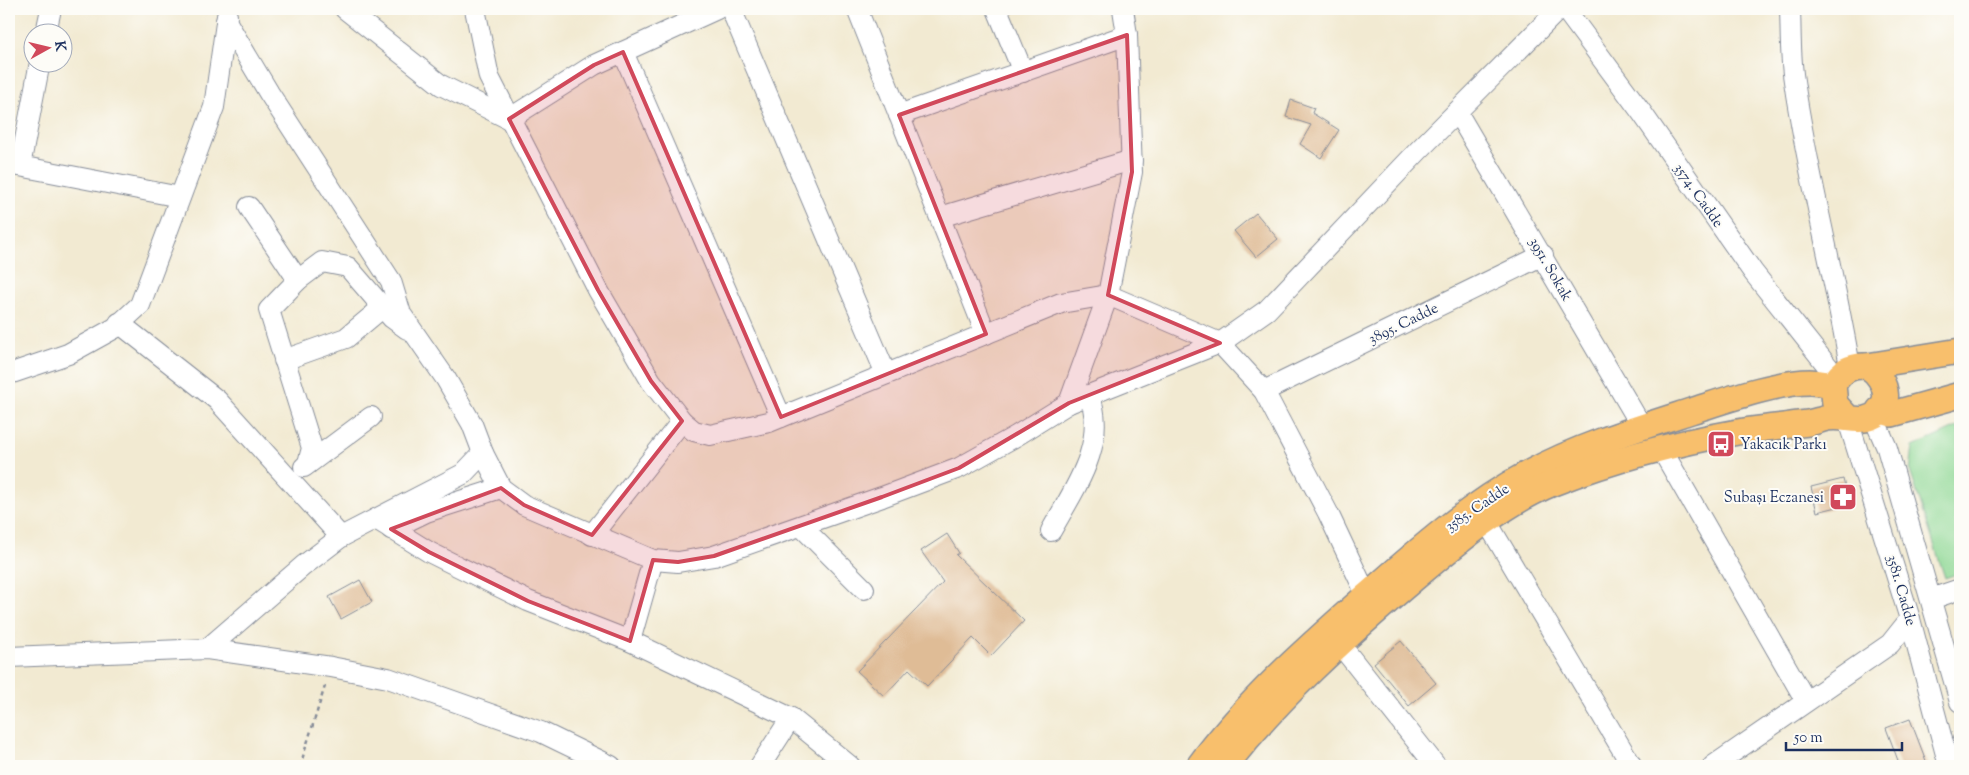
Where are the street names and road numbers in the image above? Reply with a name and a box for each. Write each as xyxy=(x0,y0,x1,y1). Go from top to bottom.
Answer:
street label: 3574. Cadde xyxy=(1668,159,1728,232)
street label: 3951. Sokak xyxy=(1523,234,1577,306)
street label: 3895. Cadde xyxy=(1365,298,1442,350)
street label: 3585. Cadde xyxy=(1442,479,1514,537)
street label: 3581. Cadde xyxy=(1880,552,1921,628)

